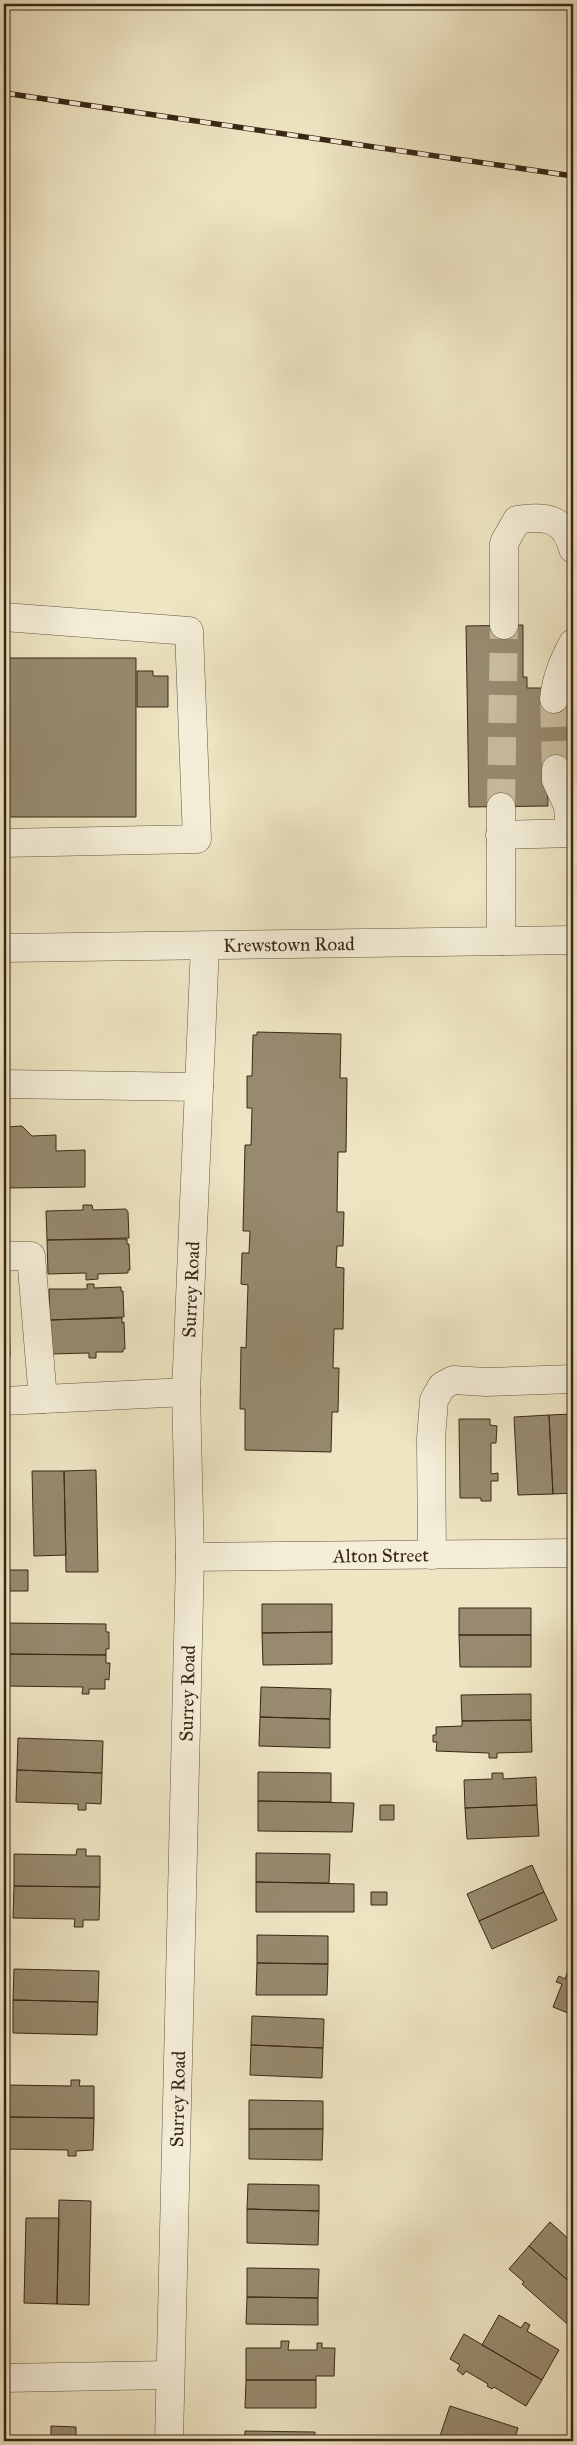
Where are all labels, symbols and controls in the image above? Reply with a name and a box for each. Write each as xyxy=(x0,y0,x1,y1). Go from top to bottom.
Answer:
street label: Krewstown Road xyxy=(223,932,355,957)
street label: Surrey Road xyxy=(177,1240,204,1338)
street label: Alton Street xyxy=(332,1544,429,1568)
street label: Surrey Road xyxy=(175,1644,200,1742)
street label: Surrey Road xyxy=(165,2050,190,2148)

